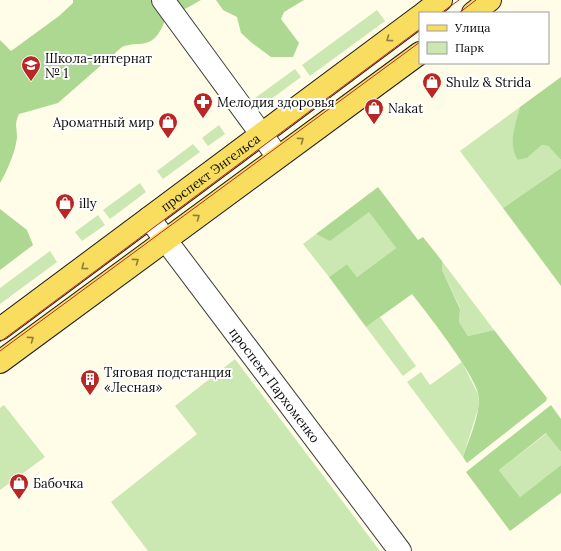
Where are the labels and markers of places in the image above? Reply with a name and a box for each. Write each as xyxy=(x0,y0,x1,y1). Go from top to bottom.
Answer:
place label: Школа-интернат № 1 xyxy=(45,50,152,82)
school or university icon: Школа-интернат № 1 xyxy=(20,54,42,82)
shop icon: Shulz & Strida xyxy=(421,71,443,99)
place label: Shulz & Strida xyxy=(446,74,531,91)
pharmacy icon: Мелодия здоровья xyxy=(192,91,214,119)
place label: Мелодия здоровья xyxy=(217,94,335,111)
shop icon: Nakat xyxy=(363,97,385,125)
place label: Nakat xyxy=(388,100,423,117)
shop icon: Ароматный мир xyxy=(157,111,179,139)
place label: Ароматный мир xyxy=(52,114,154,131)
shop icon: illy xyxy=(54,192,76,220)
place label: illy xyxy=(79,195,97,212)
place label: Тяговая подстанция «Лесная» xyxy=(104,364,231,396)
building icon: Тяговая подстанция «Лесная» xyxy=(79,368,101,396)
shop icon: Бабочка xyxy=(8,472,30,500)
place label: Бабочка xyxy=(33,475,84,492)

